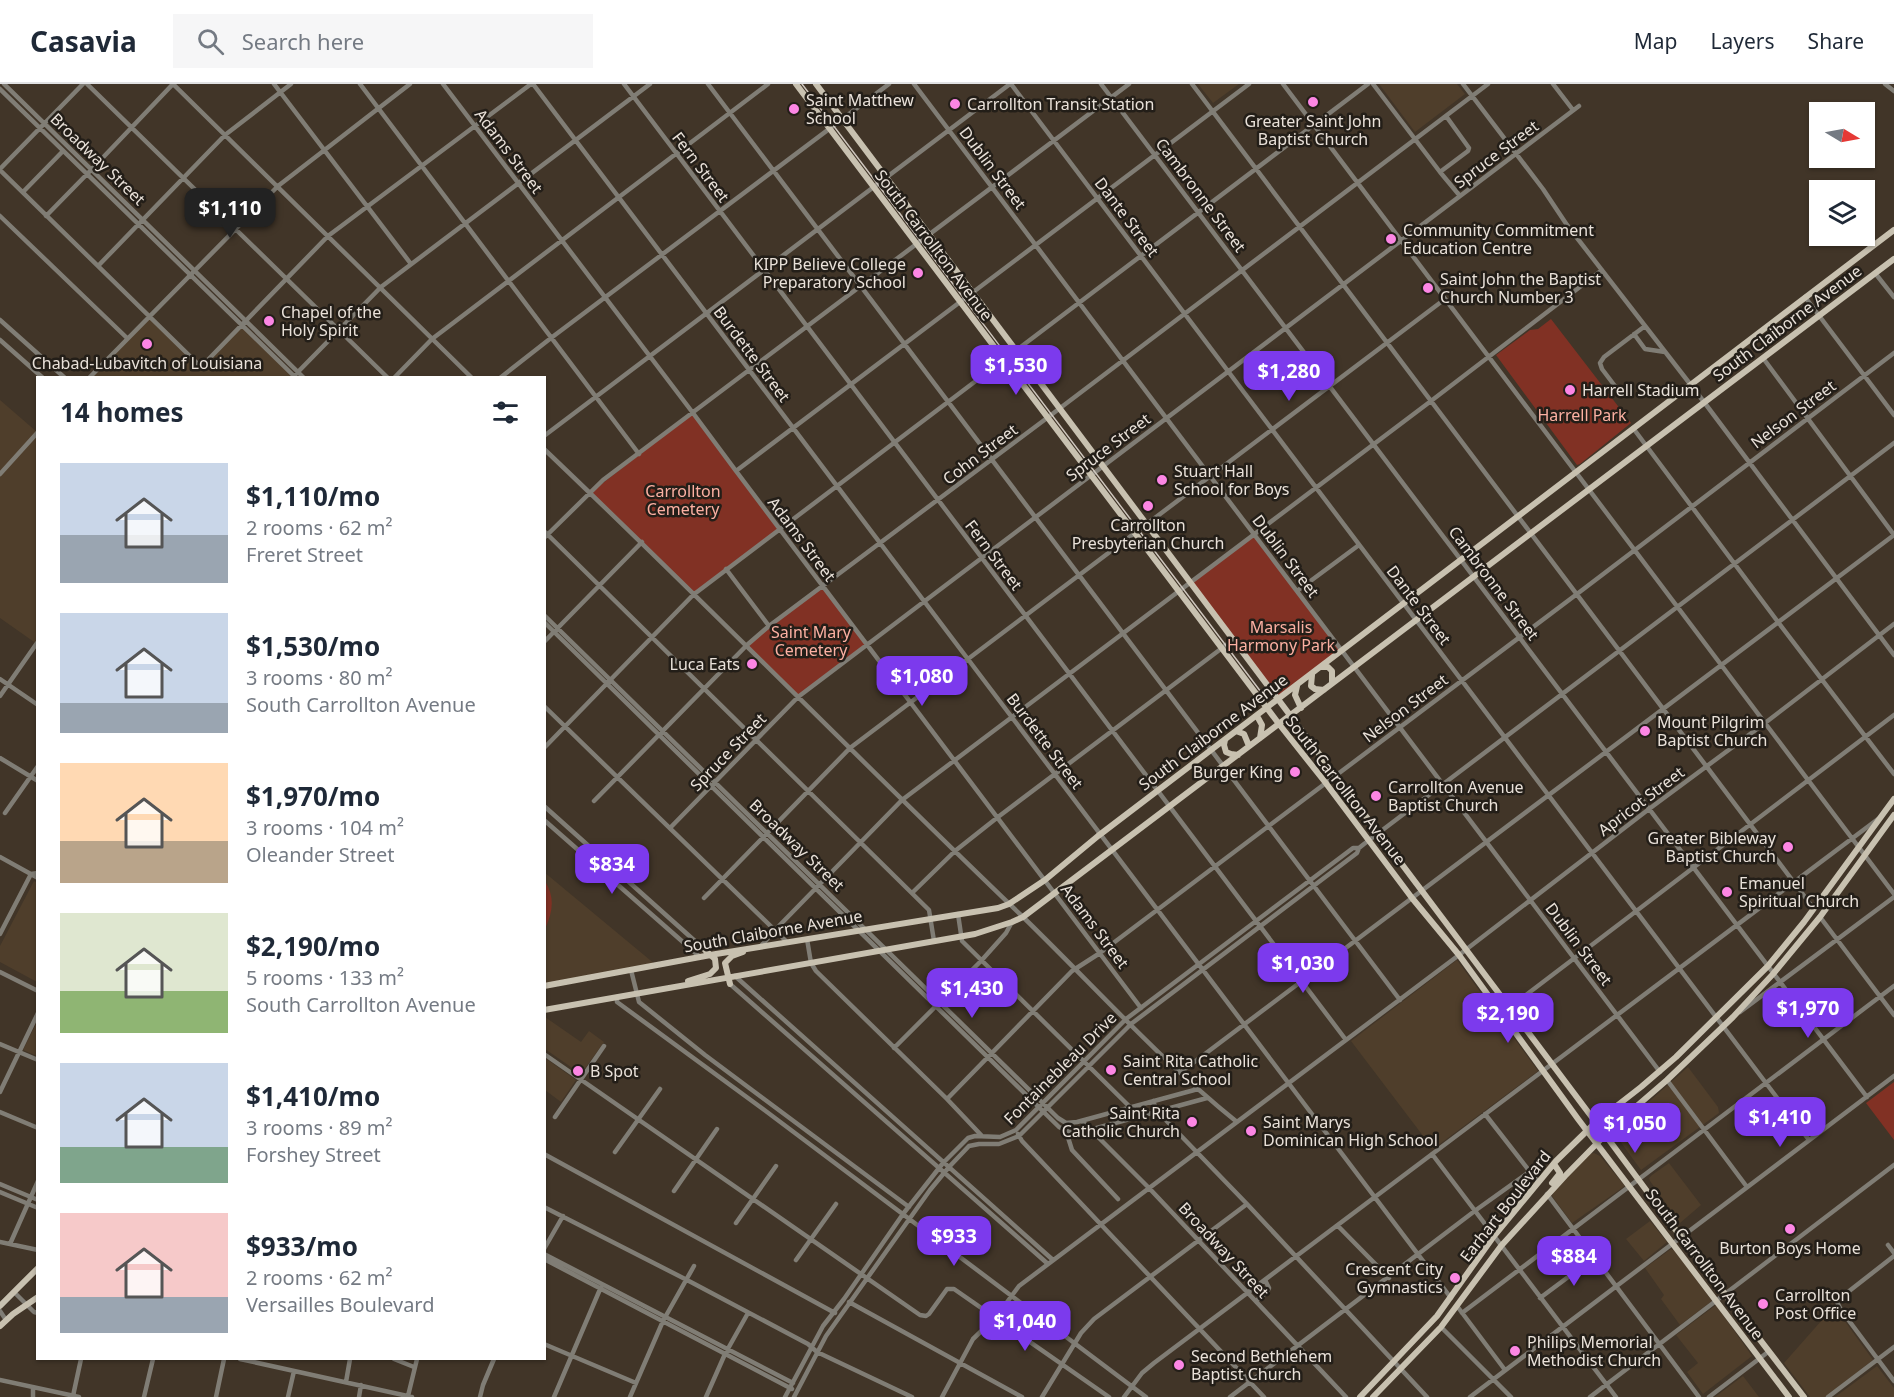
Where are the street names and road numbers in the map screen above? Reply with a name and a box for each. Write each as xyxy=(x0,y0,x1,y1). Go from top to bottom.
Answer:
street label: Adams Street xyxy=(470,104,548,198)
street label: Broadway Street xyxy=(46,108,150,210)
street label: Spruce Street xyxy=(1449,115,1543,193)
street label: Dublin Street xyxy=(955,122,1032,214)
street label: Fern Street xyxy=(667,127,735,207)
street label: Cambronne Street xyxy=(1151,133,1251,257)
street label: South Carrollton Avenue xyxy=(870,165,998,325)
street label: Dante Street xyxy=(1090,173,1164,261)
street label: South Claiborne Avenue xyxy=(1708,260,1866,386)
street label: Burdette Street xyxy=(709,302,795,407)
street label: Nelson Street xyxy=(1746,375,1840,453)
street label: Spruce Street xyxy=(1061,408,1155,486)
street label: Cohn Street xyxy=(938,418,1022,489)
street label: Adams Street xyxy=(763,492,841,586)
street label: Dublin Street xyxy=(1248,510,1325,602)
street label: Fern Street xyxy=(960,515,1028,595)
street label: Cambronne Street xyxy=(1444,521,1544,645)
street label: Dante Street xyxy=(1382,561,1456,649)
street label: South Claiborne Avenue xyxy=(1134,669,1292,795)
street label: Nelson Street xyxy=(1358,669,1452,747)
street label: Burdette Street xyxy=(1002,689,1088,794)
street label: Spruce Street xyxy=(685,708,771,796)
street label: South Carrollton Avenue xyxy=(1281,711,1411,869)
street label: Apricot Street xyxy=(1593,761,1689,841)
street label: Broadway Street xyxy=(745,794,849,896)
street label: Adams Street xyxy=(1056,879,1134,973)
street label: Dublin Street xyxy=(1541,898,1618,990)
street label: South Claiborne Avenue xyxy=(682,904,864,958)
street label: Fontainebleau Drive xyxy=(999,1007,1121,1129)
street label: Earhart Boulevard xyxy=(1454,1146,1556,1266)
street label: South Carrollton Avenue xyxy=(1641,1184,1769,1344)
street label: Broadway Street xyxy=(1174,1197,1274,1303)

